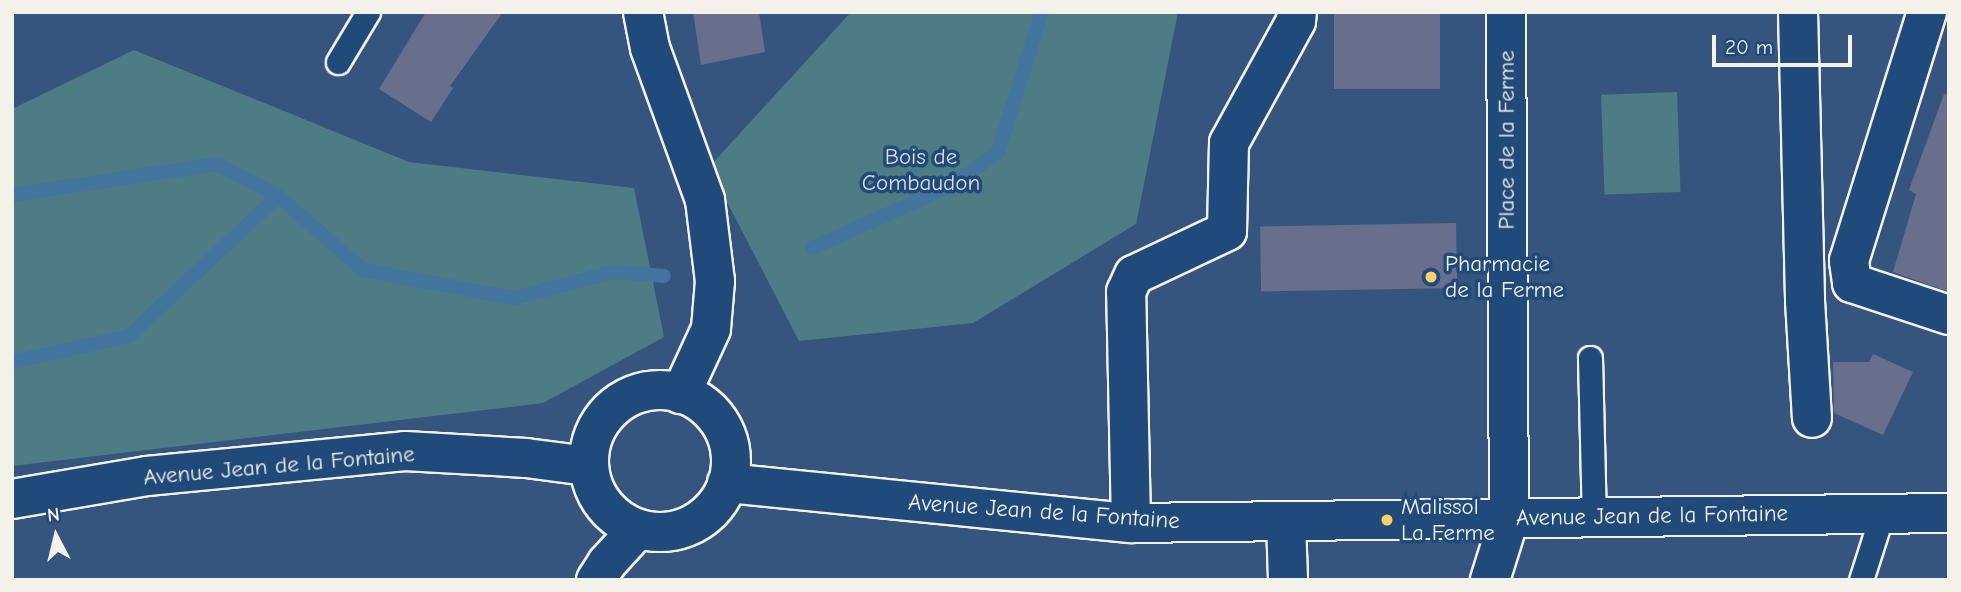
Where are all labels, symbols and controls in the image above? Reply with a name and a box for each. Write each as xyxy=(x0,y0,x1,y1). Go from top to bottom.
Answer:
scale bar xyxy=(1716,21,1856,65)
text: 20 m xyxy=(1725,35,1773,59)
street label: Place de la Ferme xyxy=(1493,50,1521,230)
park label: Bois de Combaudon xyxy=(862,143,980,197)
place label: Pharmacie de la Ferme xyxy=(1445,250,1564,304)
marker: Pharmacie de la Ferme xyxy=(1423,269,1439,285)
street label: Avenue Jean de la Fontaine xyxy=(142,440,416,492)
street label: Avenue Jean de la Fontaine xyxy=(907,489,1181,535)
place label: Malissol La Ferme xyxy=(1401,493,1495,547)
street label: Avenue Jean de la Fontaine xyxy=(1516,500,1788,532)
north arrow xyxy=(21,501,91,571)
text: N xyxy=(46,503,61,527)
marker: Malissol La Ferme xyxy=(1379,512,1395,528)

